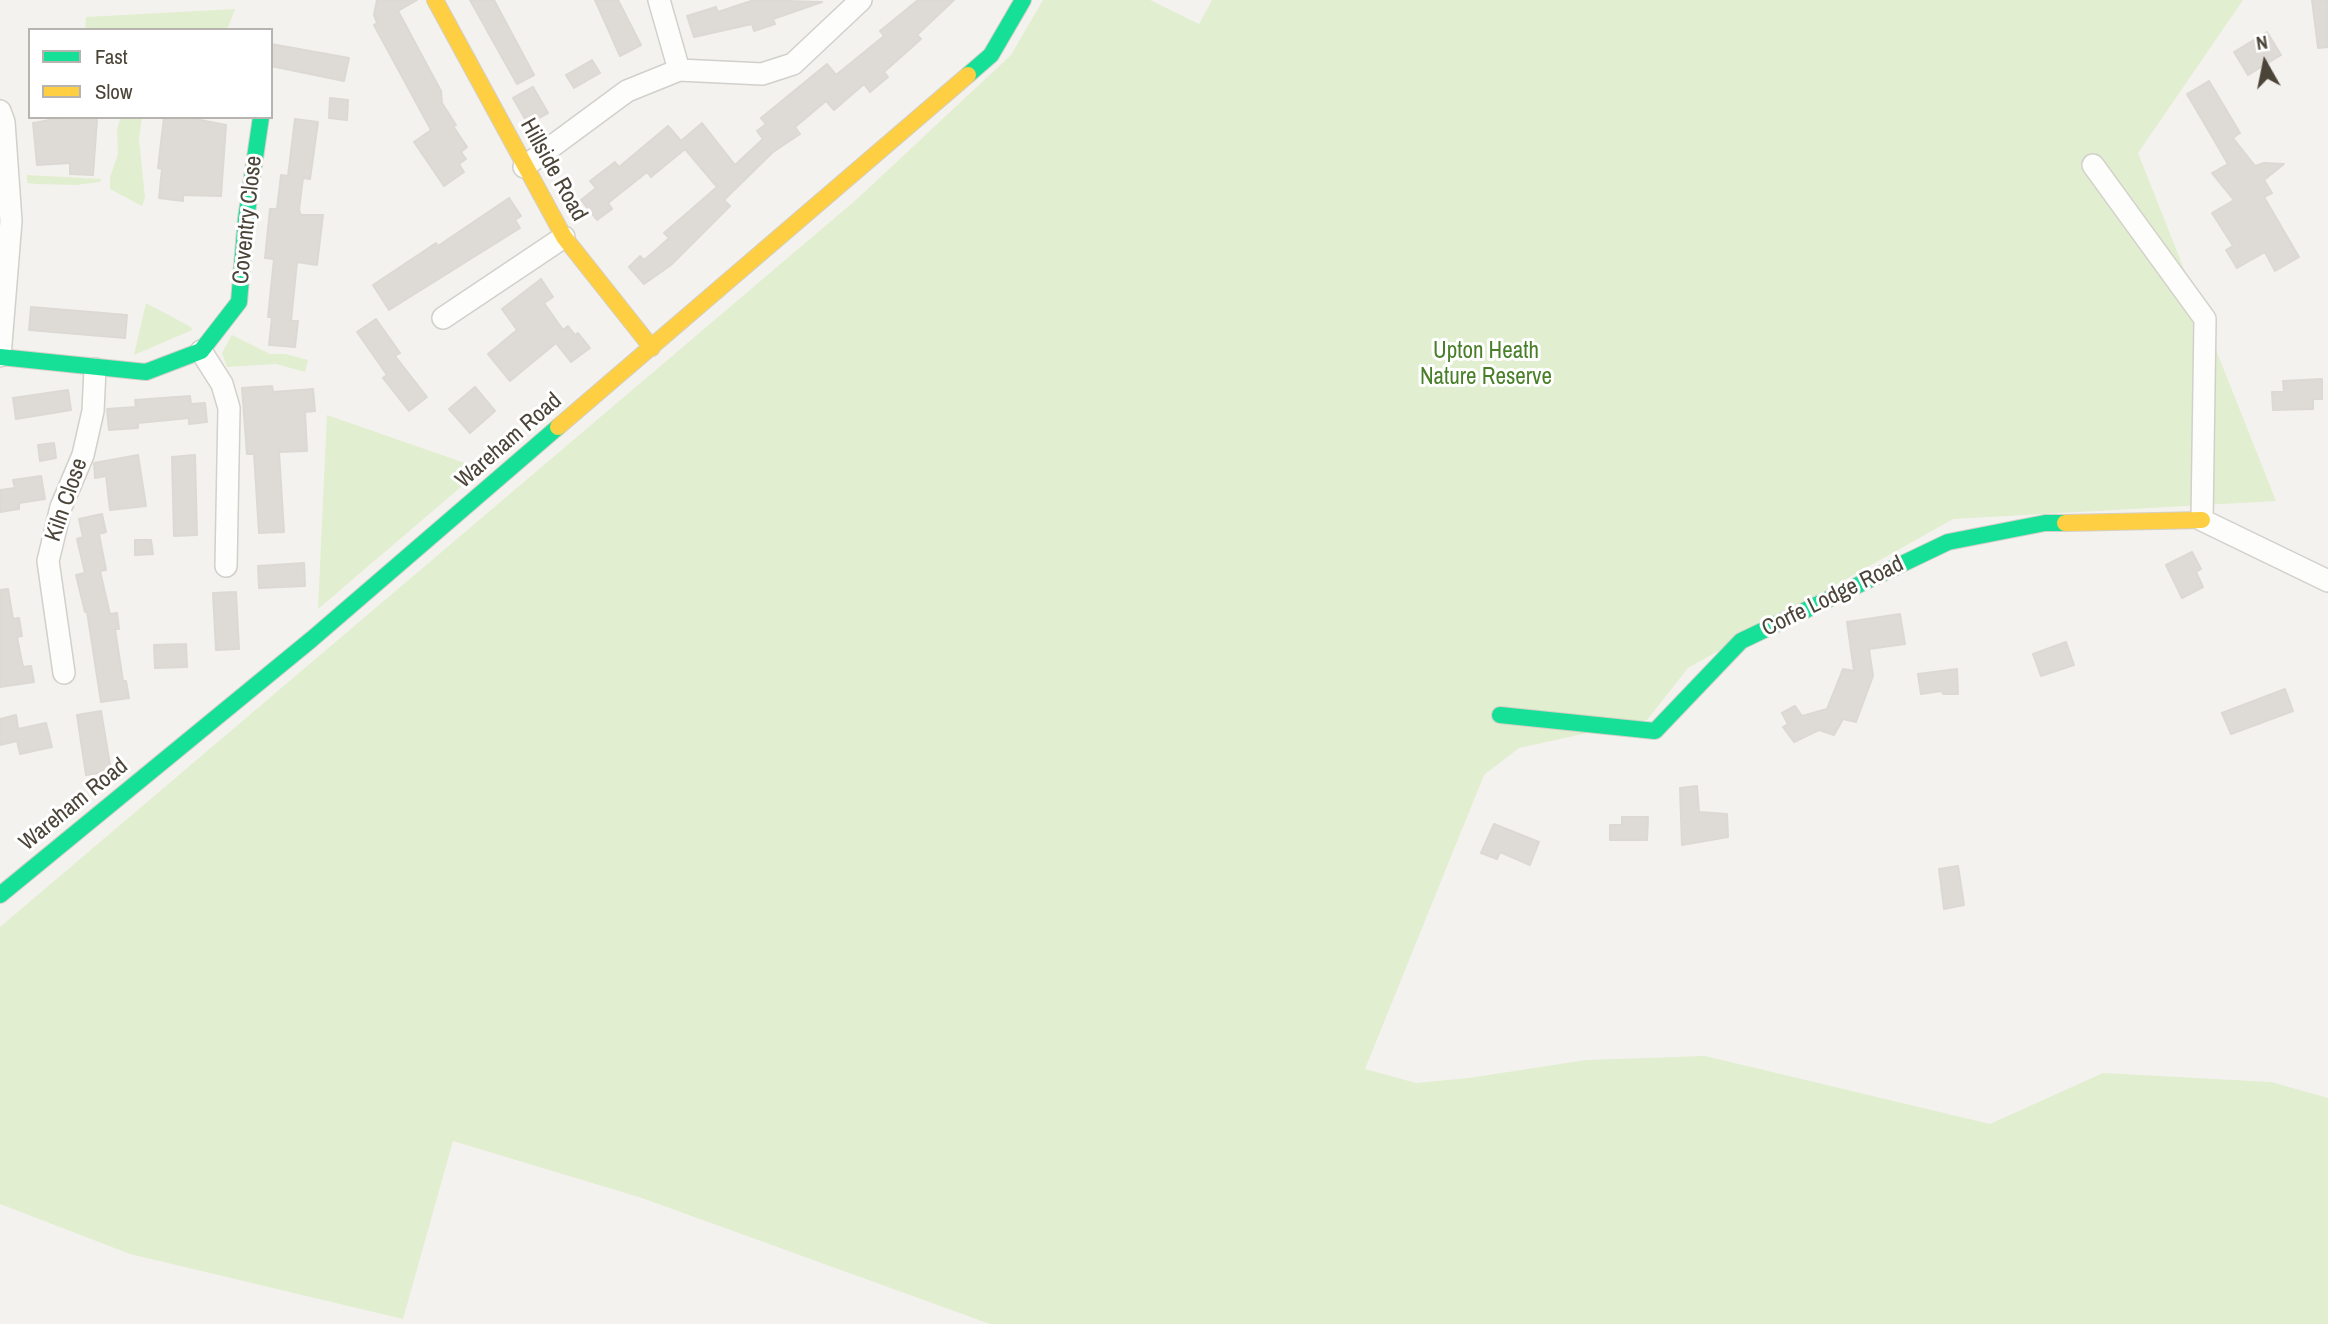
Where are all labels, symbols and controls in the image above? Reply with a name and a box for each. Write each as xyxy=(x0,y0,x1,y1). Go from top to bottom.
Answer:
legend xyxy=(28,28,273,119)
north arrow xyxy=(2230,28,2300,98)
text: N xyxy=(2254,29,2269,56)
text: Fast xyxy=(95,42,128,71)
text: Slow xyxy=(95,77,132,106)
street label: Hillside Road xyxy=(513,114,593,226)
street label: Coventry Close xyxy=(228,154,268,286)
park label: Upton Heath Nature Reserve xyxy=(1420,338,1552,392)
street label: Wareham Road xyxy=(450,387,568,495)
street label: Kiln Close xyxy=(40,455,94,545)
street label: Corfe Lodge Road xyxy=(1758,551,1908,643)
street label: Wareham Road xyxy=(14,753,134,857)

